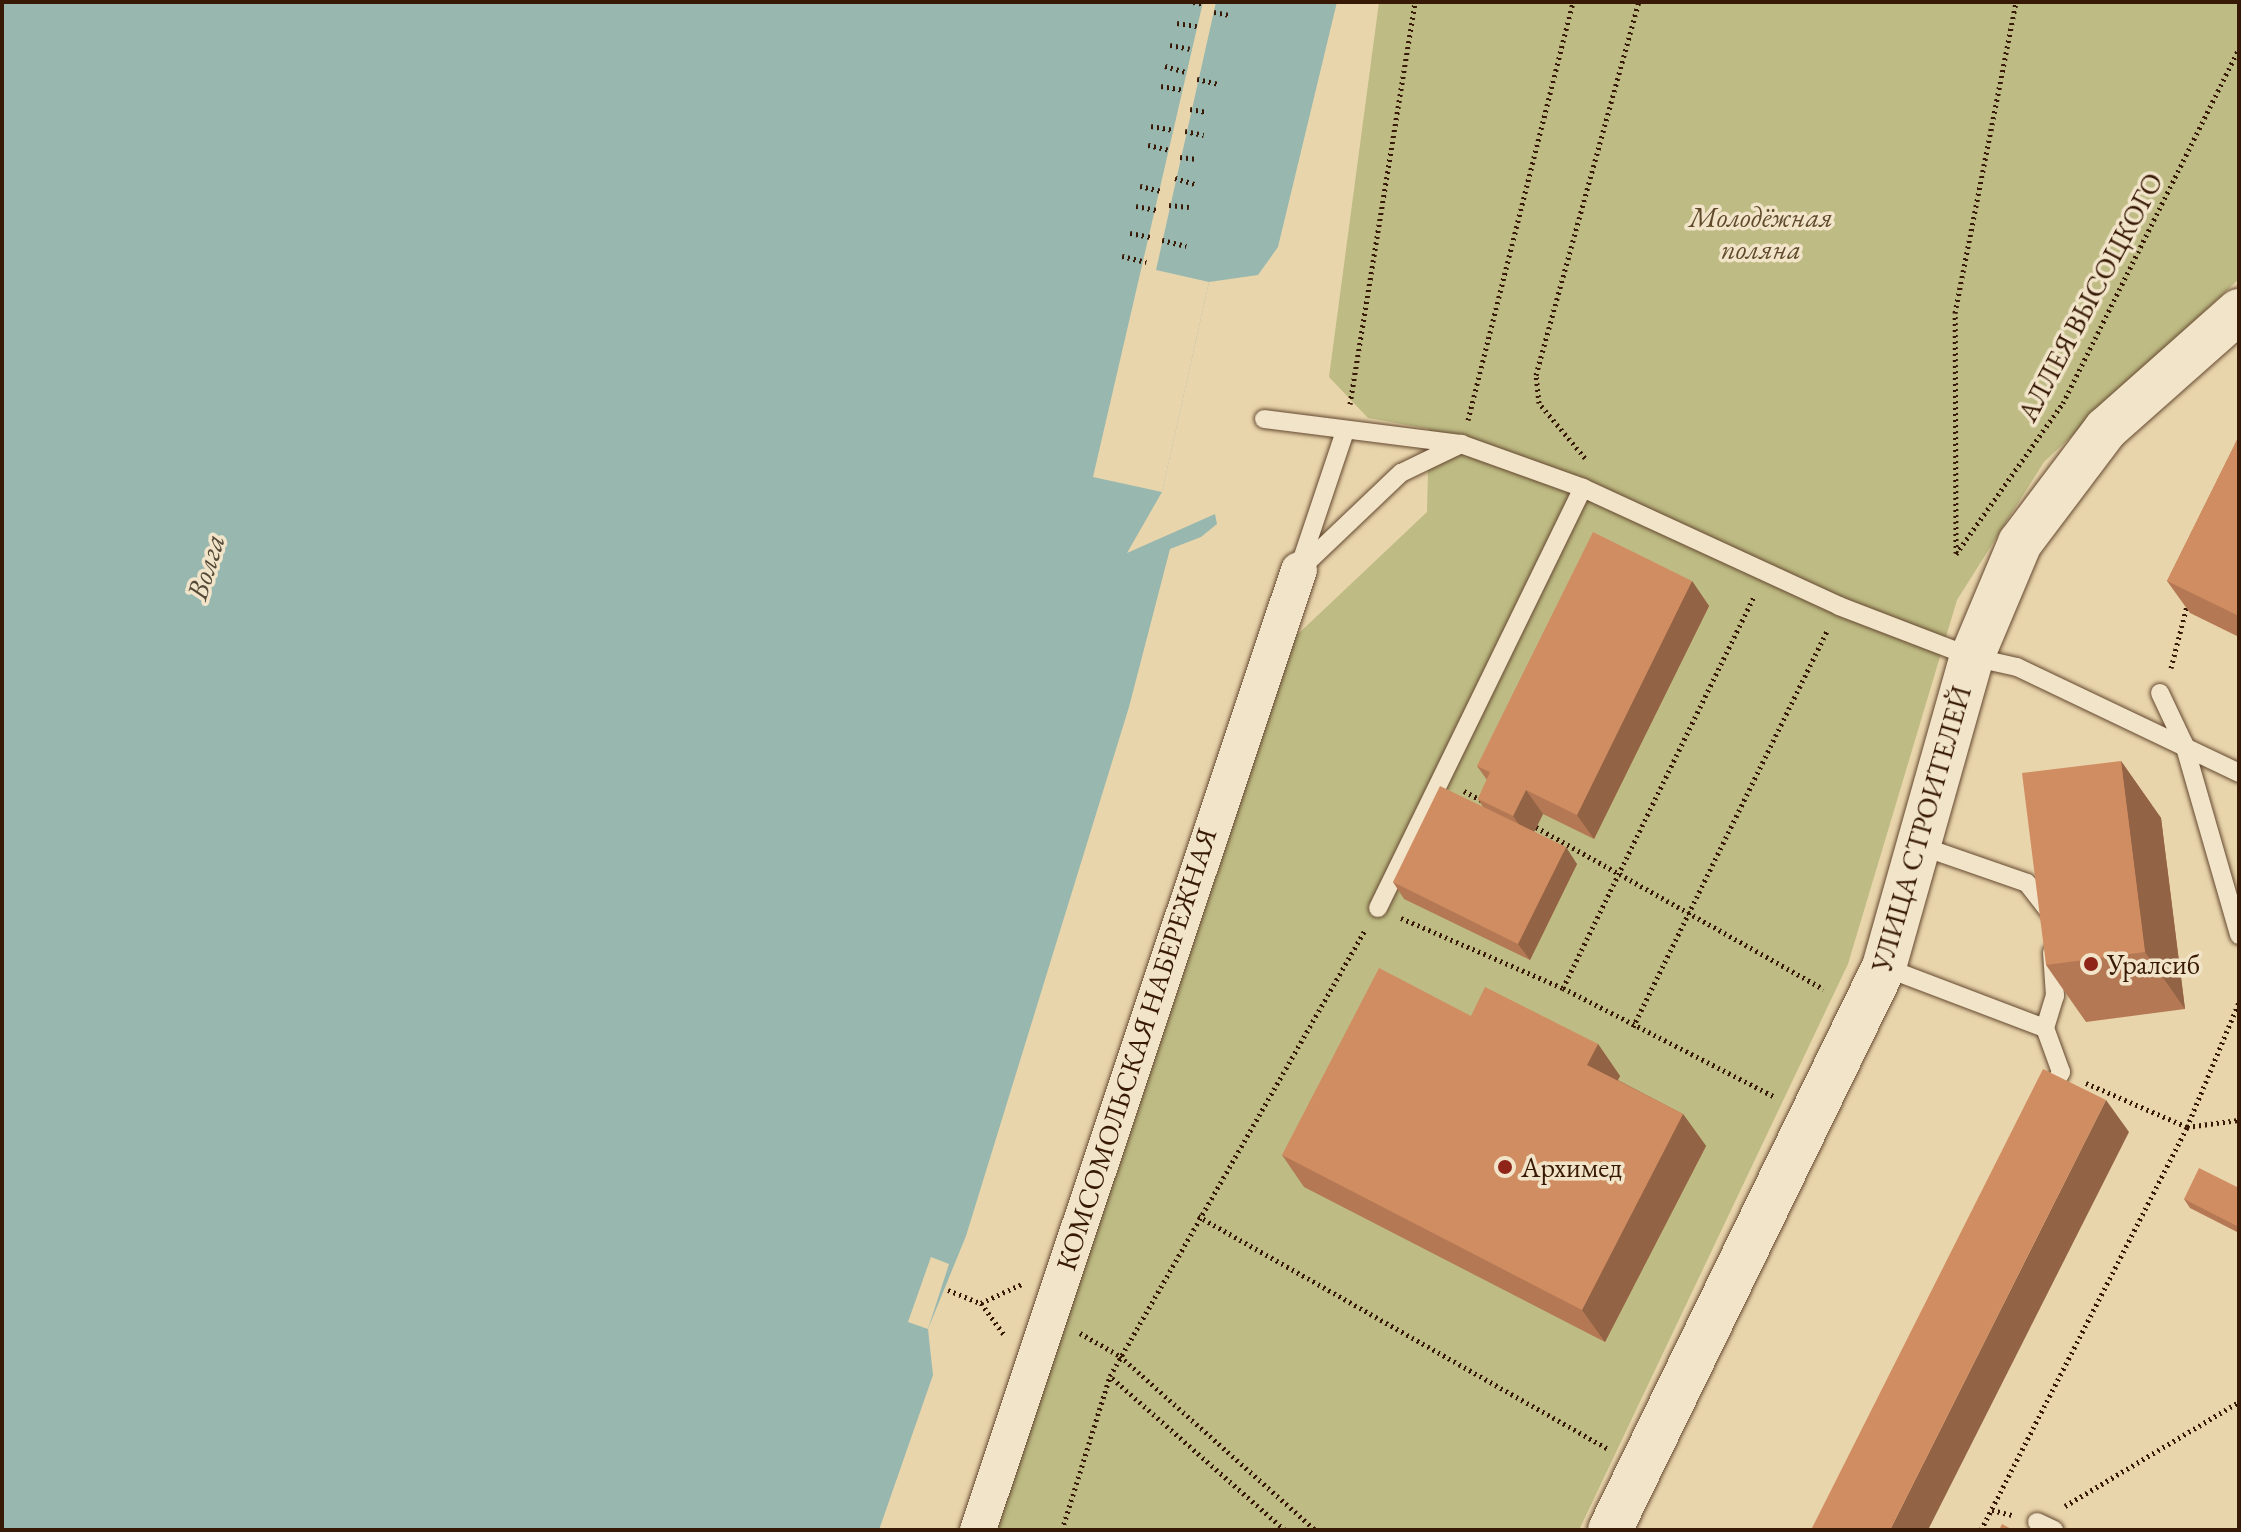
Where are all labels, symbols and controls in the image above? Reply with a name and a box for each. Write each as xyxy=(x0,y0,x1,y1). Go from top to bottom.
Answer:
street label: АЛЛЕЯ ВЫСОЦКОГО xyxy=(2010,167,2170,427)
park label: Молодёжная поляна xyxy=(1689,200,1833,266)
water label: Волга xyxy=(179,530,233,604)
street label: УЛИЦА СТРОИТЕЛЕЙ xyxy=(1864,682,1978,976)
street label: КОМСОМОЛЬСКАЯ НАБЕРЕЖНАЯ xyxy=(1049,824,1223,1274)
place label: Уралсиб xyxy=(2107,947,2200,981)
marker: Уралсиб xyxy=(2082,955,2100,973)
place label: Архимед xyxy=(1521,1150,1622,1184)
marker: Архимед xyxy=(1496,1158,1514,1176)

